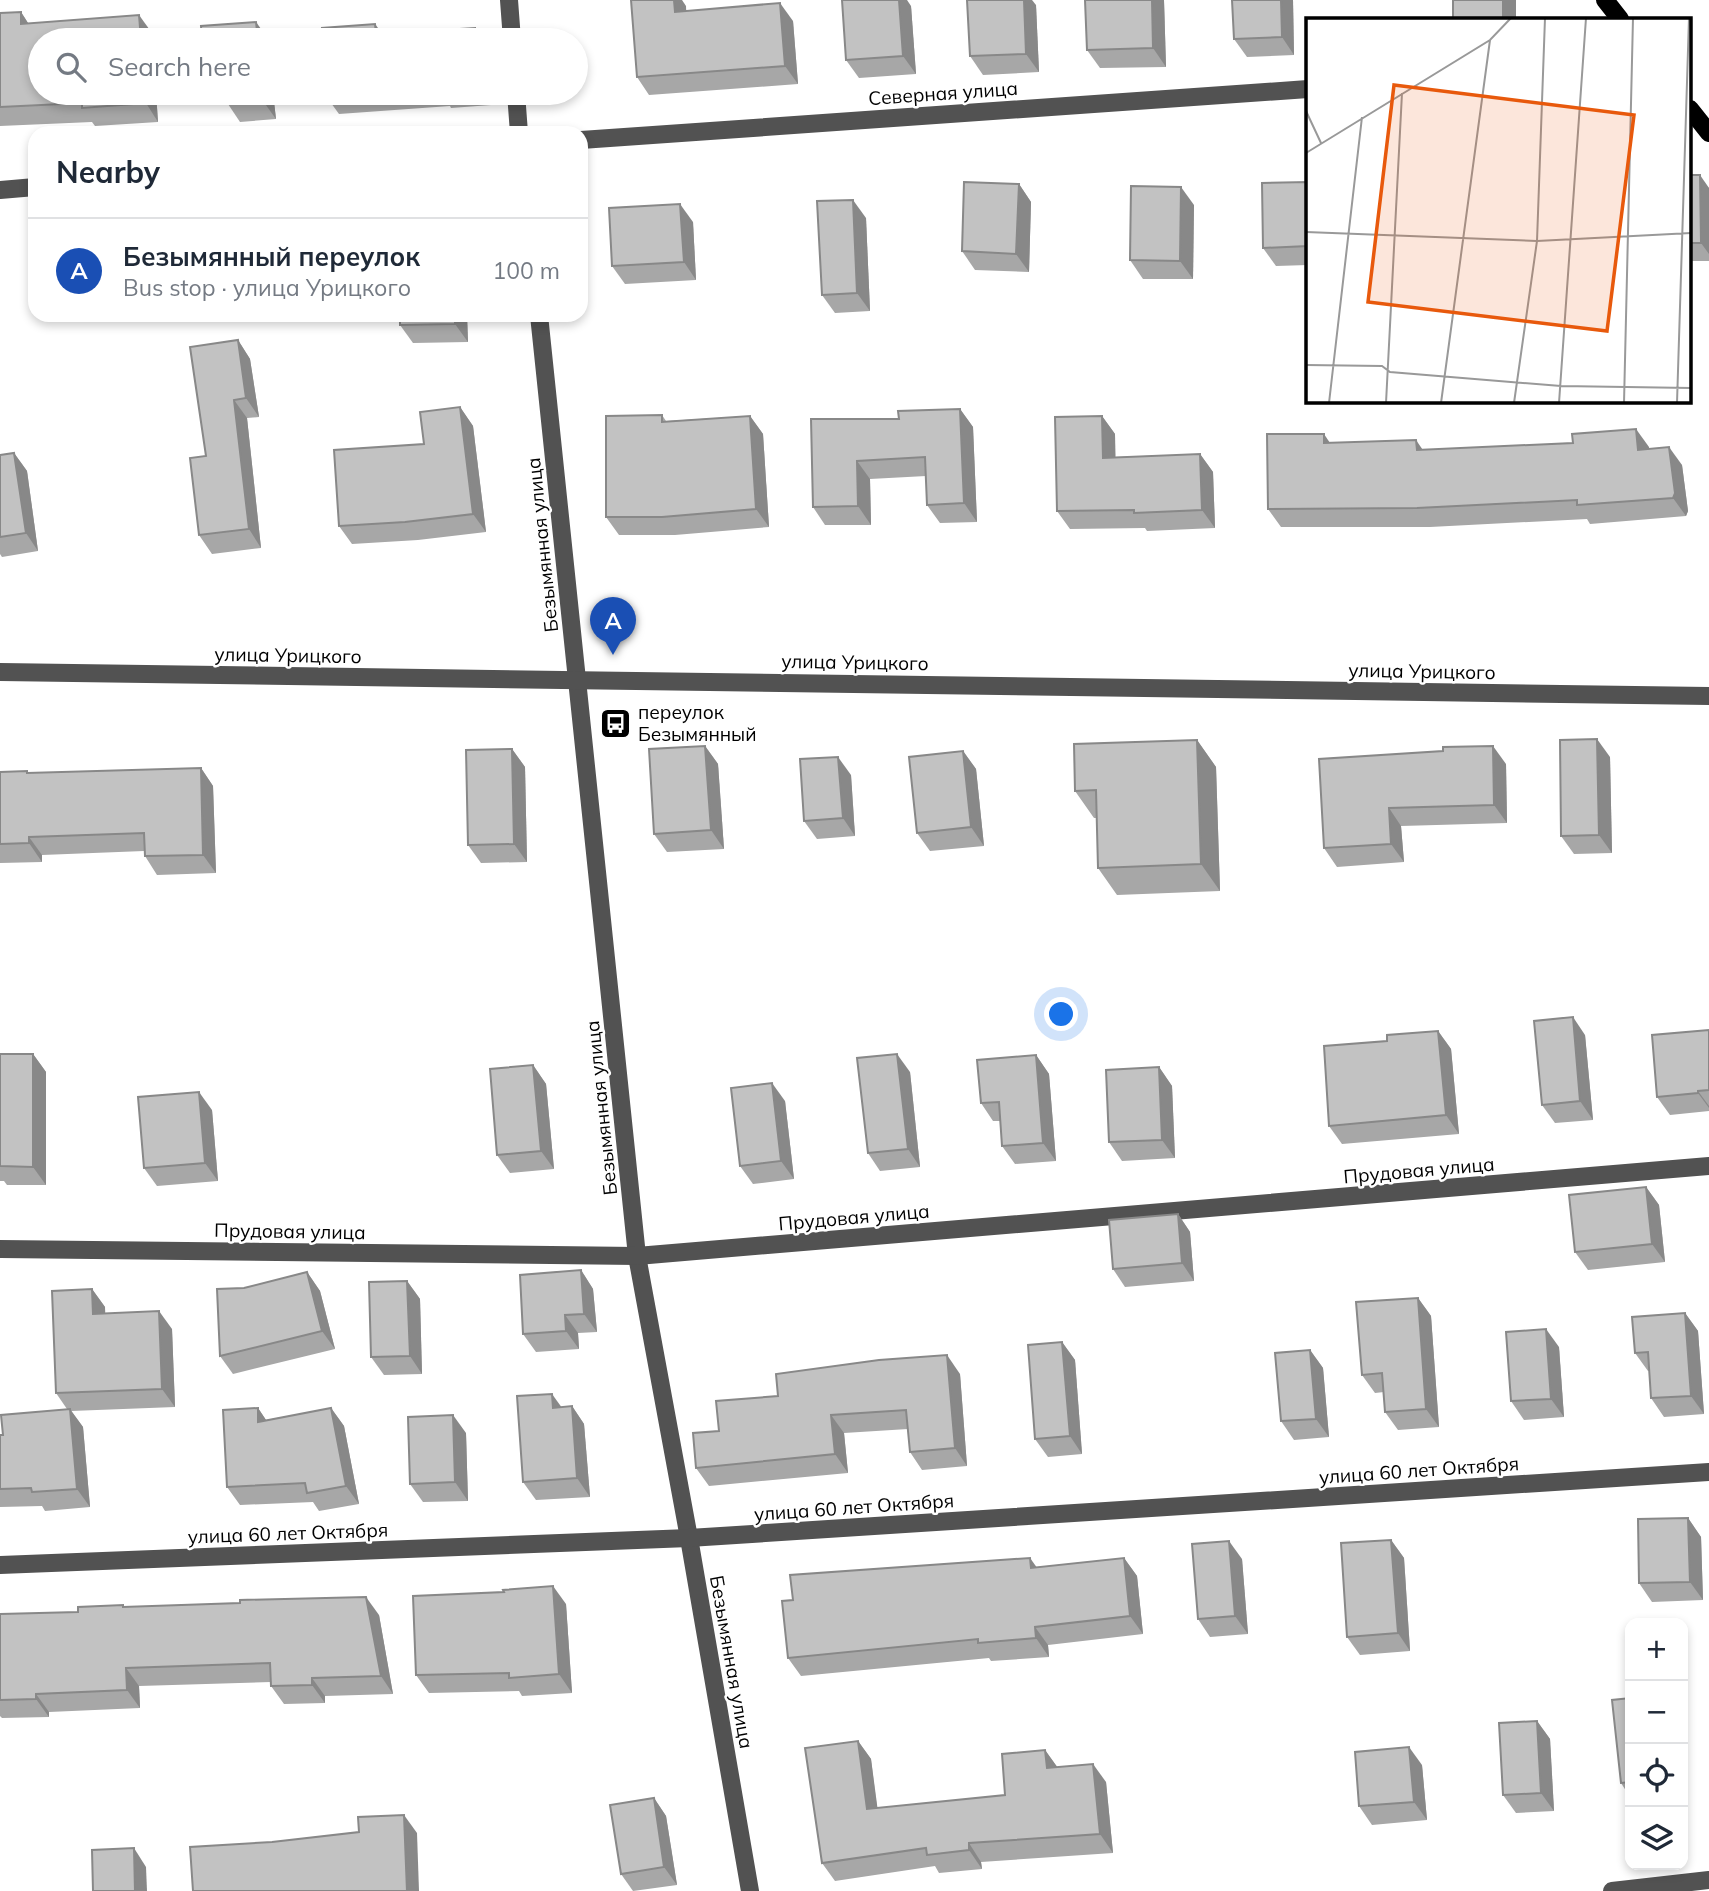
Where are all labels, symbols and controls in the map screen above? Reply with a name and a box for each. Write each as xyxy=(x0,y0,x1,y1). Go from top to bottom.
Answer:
inset map xyxy=(1306,18,1692,402)
search box xyxy=(28,28,588,105)
icon: search xyxy=(52,48,90,86)
text: Search here xyxy=(108,50,251,83)
street label: Северная улица xyxy=(867,76,1019,110)
text: Nearby xyxy=(56,153,160,191)
text: Безымянный переулок xyxy=(123,240,420,273)
text: A xyxy=(70,256,88,285)
text: 100 m xyxy=(492,256,560,285)
text: Bus stop · улица Урицкого xyxy=(123,273,411,302)
street label: Безымянная улица xyxy=(521,456,563,634)
pin: A xyxy=(590,597,636,655)
street label: улица Урицкого xyxy=(214,642,362,668)
street label: улица Урицкого xyxy=(781,649,929,675)
street label: улица Урицкого xyxy=(1348,658,1496,684)
place label: переулок Безымянный xyxy=(638,700,757,746)
bus stop icon: переулок Безымянный xyxy=(598,706,632,740)
your location xyxy=(1044,997,1078,1031)
street label: Безымянная улица xyxy=(580,1019,622,1197)
street label: Прудовая улица xyxy=(1342,1151,1496,1189)
street label: Прудовая улица xyxy=(777,1198,931,1236)
street label: Прудовая улица xyxy=(214,1218,366,1244)
street label: улица 60 лет Октября xyxy=(1318,1451,1520,1489)
street label: улица 60 лет Октября xyxy=(753,1488,955,1526)
street label: улица 60 лет Октября xyxy=(187,1518,389,1548)
street label: Безымянная улица xyxy=(705,1574,759,1750)
map controls xyxy=(1625,1618,1688,1870)
button: + xyxy=(1625,1618,1688,1681)
button: − xyxy=(1625,1681,1688,1744)
button: locate xyxy=(1625,1744,1688,1807)
button: layers xyxy=(1625,1807,1688,1870)

